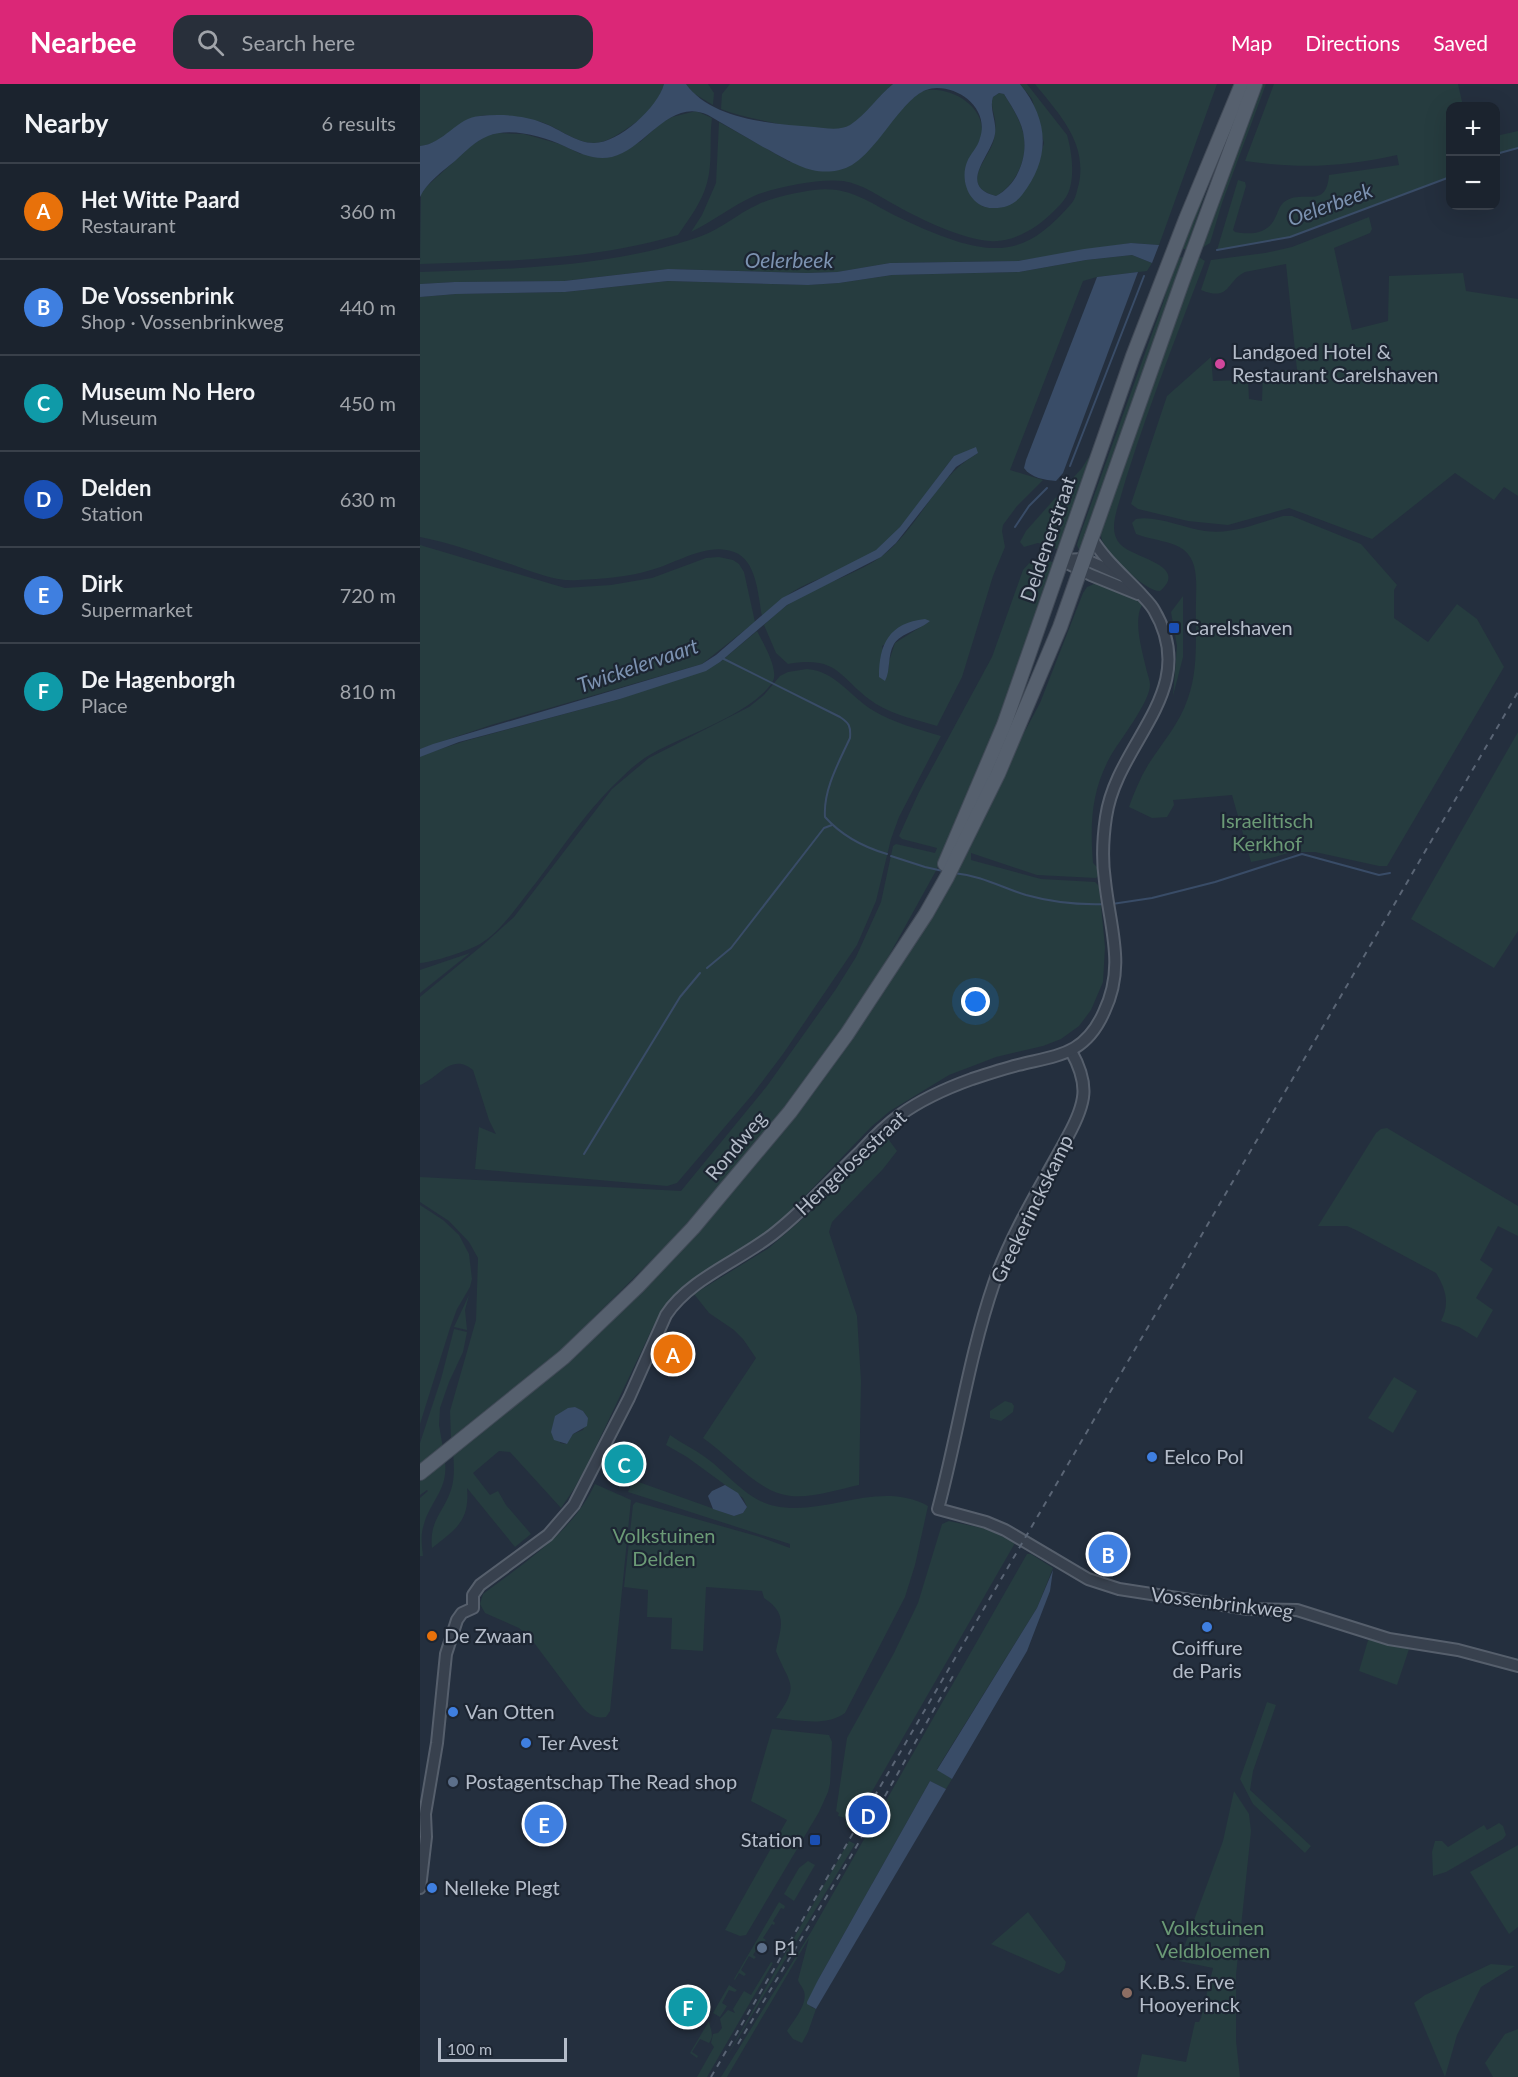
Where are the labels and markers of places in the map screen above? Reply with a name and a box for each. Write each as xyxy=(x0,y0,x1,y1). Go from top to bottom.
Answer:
place label: Landgoed Hotel & Restaurant Carelshaven xyxy=(1232,339,1439,386)
marker: Landgoed Hotel & Restaurant Carelshaven xyxy=(1213,357,1227,371)
place label: Carelshaven xyxy=(1186,615,1293,639)
marker: Carelshaven xyxy=(1167,621,1181,635)
pin: A xyxy=(654,1332,692,1376)
pin: C xyxy=(604,1442,644,1486)
place label: Eelco Pol xyxy=(1164,1444,1244,1468)
marker: Eelco Pol xyxy=(1145,1450,1159,1464)
pin: B xyxy=(1088,1532,1128,1576)
marker: Coiffure de Paris xyxy=(1200,1620,1214,1634)
place label: De Zwaan xyxy=(444,1623,533,1647)
marker: De Zwaan xyxy=(425,1629,439,1643)
place label: Coiffure de Paris xyxy=(1171,1635,1243,1682)
place label: Van Otten xyxy=(465,1699,555,1723)
marker: Van Otten xyxy=(446,1705,460,1719)
place label: Ter Avest xyxy=(538,1730,618,1754)
marker: Ter Avest xyxy=(519,1736,533,1750)
place label: Postagentschap The Read shop xyxy=(465,1769,737,1793)
marker: Postagentschap The Read shop xyxy=(446,1775,460,1789)
pin: D xyxy=(848,1792,888,1838)
pin: E xyxy=(524,1802,564,1846)
place label: Station xyxy=(741,1827,803,1851)
marker: Station xyxy=(808,1833,822,1847)
place label: Nelleke Plegt xyxy=(444,1875,560,1899)
marker: Nelleke Plegt xyxy=(425,1881,439,1895)
place label: P1 xyxy=(774,1935,798,1959)
marker: P1 xyxy=(755,1941,769,1955)
place label: K.B.S. Erve Hooyerinck xyxy=(1139,1969,1241,2016)
pin: F xyxy=(668,1984,708,2030)
marker: K.B.S. Erve Hooyerinck xyxy=(1120,1986,1134,2000)

